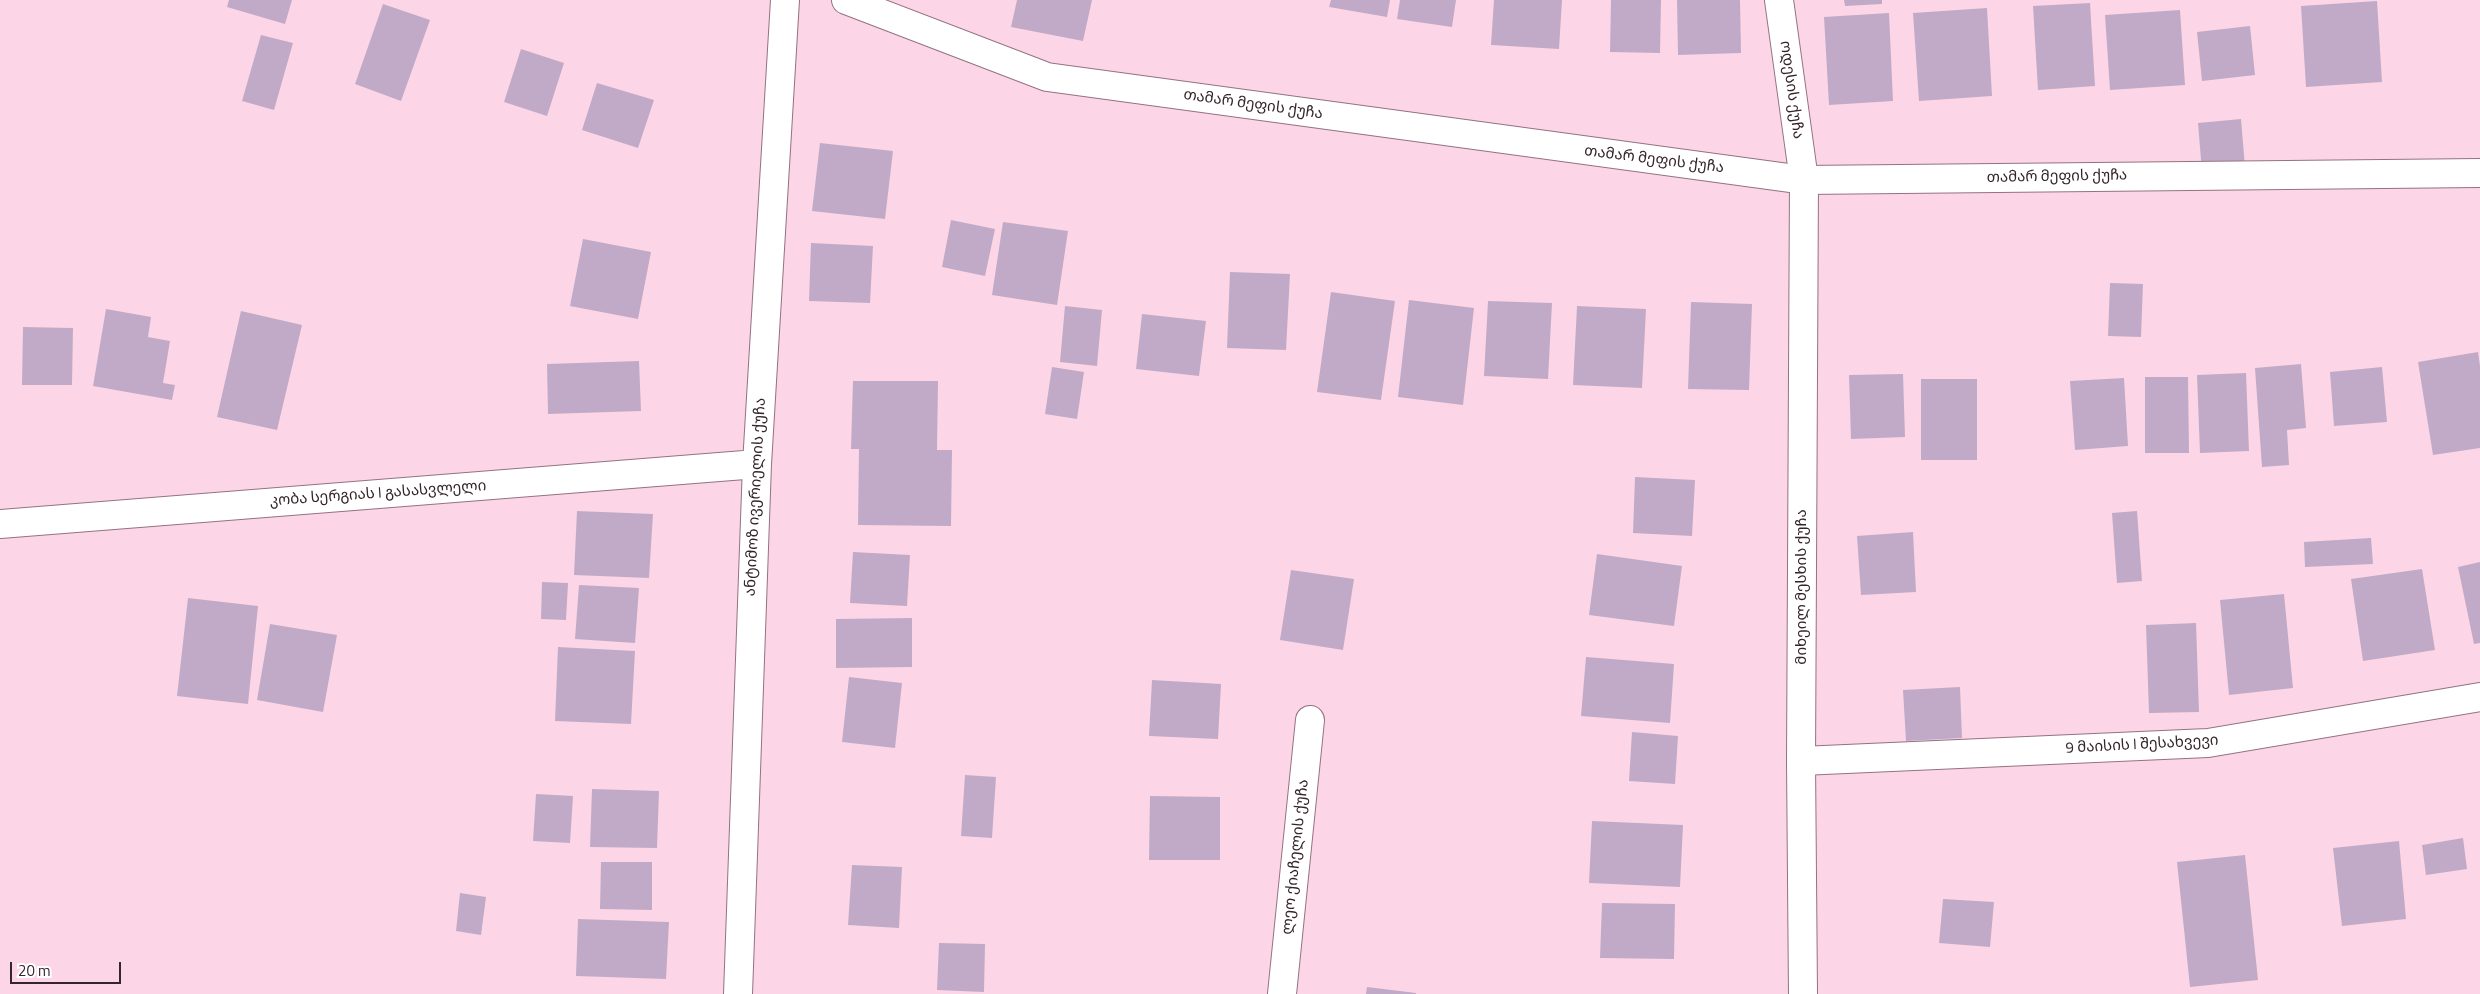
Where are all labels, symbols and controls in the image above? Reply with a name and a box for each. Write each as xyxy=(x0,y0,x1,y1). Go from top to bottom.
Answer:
street label: ოდესის ქუჩა xyxy=(1775,40,1807,140)
street label: თამარ მეფის ქუჩა xyxy=(1182,86,1324,124)
street label: თამარ მეფის ქუჩა xyxy=(1583,142,1725,178)
street label: თამარ მეფის ქუჩა xyxy=(1987,167,2127,187)
street label: ანტიმოზ ივერიელის ქუჩა xyxy=(742,397,770,597)
street label: კობა სერგიას I გასასვლელი xyxy=(269,477,487,511)
street label: მიხეილ მესხის ქუჩა xyxy=(1793,509,1811,665)
street label: 9 მაისის I შესახვევი xyxy=(2065,732,2219,758)
street label: ლეო ქიაჩელის ქუჩა xyxy=(1279,778,1313,936)
scale bar xyxy=(12,952,124,984)
text: 20 m xyxy=(18,959,51,982)

